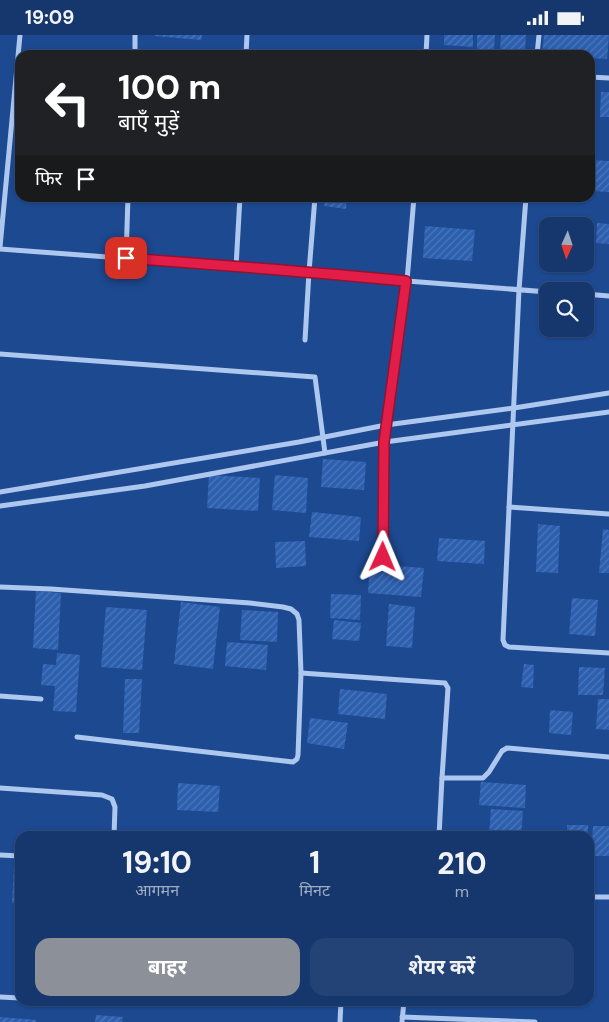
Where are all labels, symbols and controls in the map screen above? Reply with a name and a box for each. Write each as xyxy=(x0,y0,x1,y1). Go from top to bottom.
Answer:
text: 19:09 xyxy=(25,5,74,30)
text: 100 m xyxy=(118,64,221,110)
icon: left xyxy=(35,70,100,135)
text: बाएँ मुड़ें xyxy=(118,108,179,137)
icon: arrive xyxy=(72,165,100,193)
text: फिर xyxy=(35,166,62,191)
north arrow xyxy=(539,217,594,273)
map controls xyxy=(539,217,594,337)
pin xyxy=(105,237,147,279)
icon: arrive xyxy=(112,244,140,272)
button: search xyxy=(539,282,594,337)
position arrow xyxy=(356,530,408,582)
text: 19:10 xyxy=(122,843,192,882)
text: 1 xyxy=(309,843,320,882)
text: 210 xyxy=(437,844,487,883)
text: आगमन xyxy=(135,880,179,901)
text: मिनट xyxy=(299,880,330,901)
text: m xyxy=(455,881,469,902)
button: बाहर xyxy=(35,938,300,996)
button: शेयर करें xyxy=(310,938,574,996)

